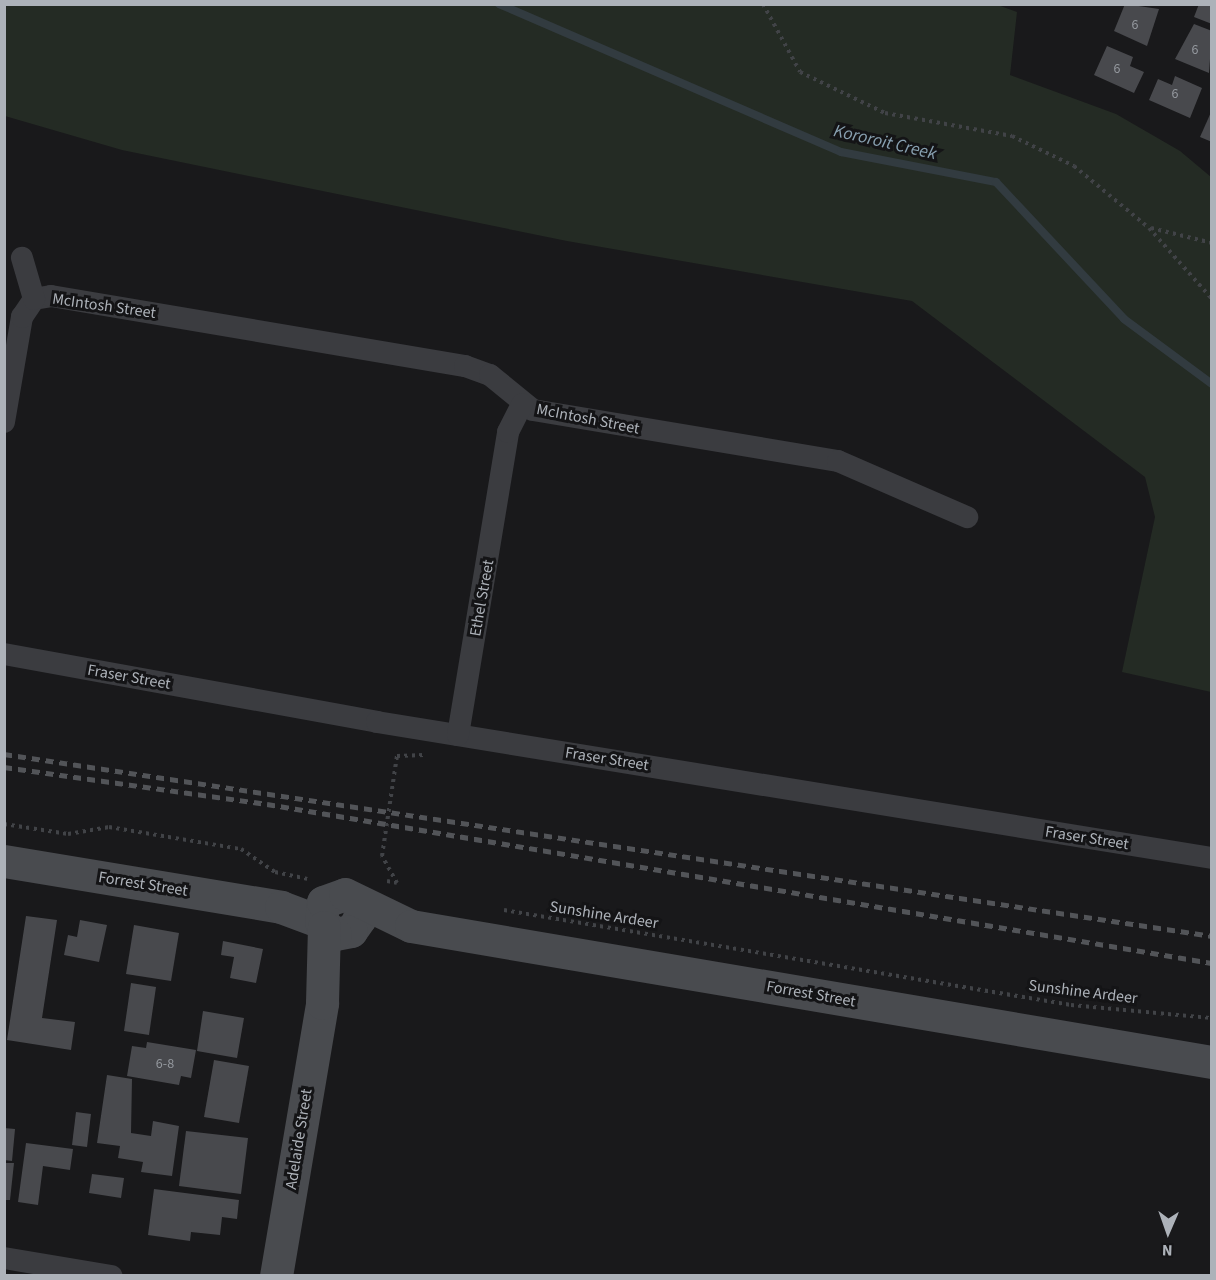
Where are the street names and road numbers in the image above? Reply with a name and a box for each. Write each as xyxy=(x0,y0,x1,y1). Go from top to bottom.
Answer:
street label: McIntosh Street xyxy=(51,289,157,323)
street label: McIntosh Street xyxy=(535,400,641,438)
street label: Ethel Street xyxy=(466,558,498,638)
street label: Fraser Street xyxy=(86,660,172,694)
street label: Fraser Street xyxy=(564,743,650,775)
street label: Fraser Street xyxy=(1044,822,1130,854)
street label: Forrest Street xyxy=(97,867,189,901)
street label: Sunshine Ardeer xyxy=(548,897,660,933)
street label: Sunshine Ardeer xyxy=(1027,976,1139,1008)
street label: Forrest Street xyxy=(765,977,857,1011)
street label: Adelaide Street xyxy=(282,1087,316,1191)

